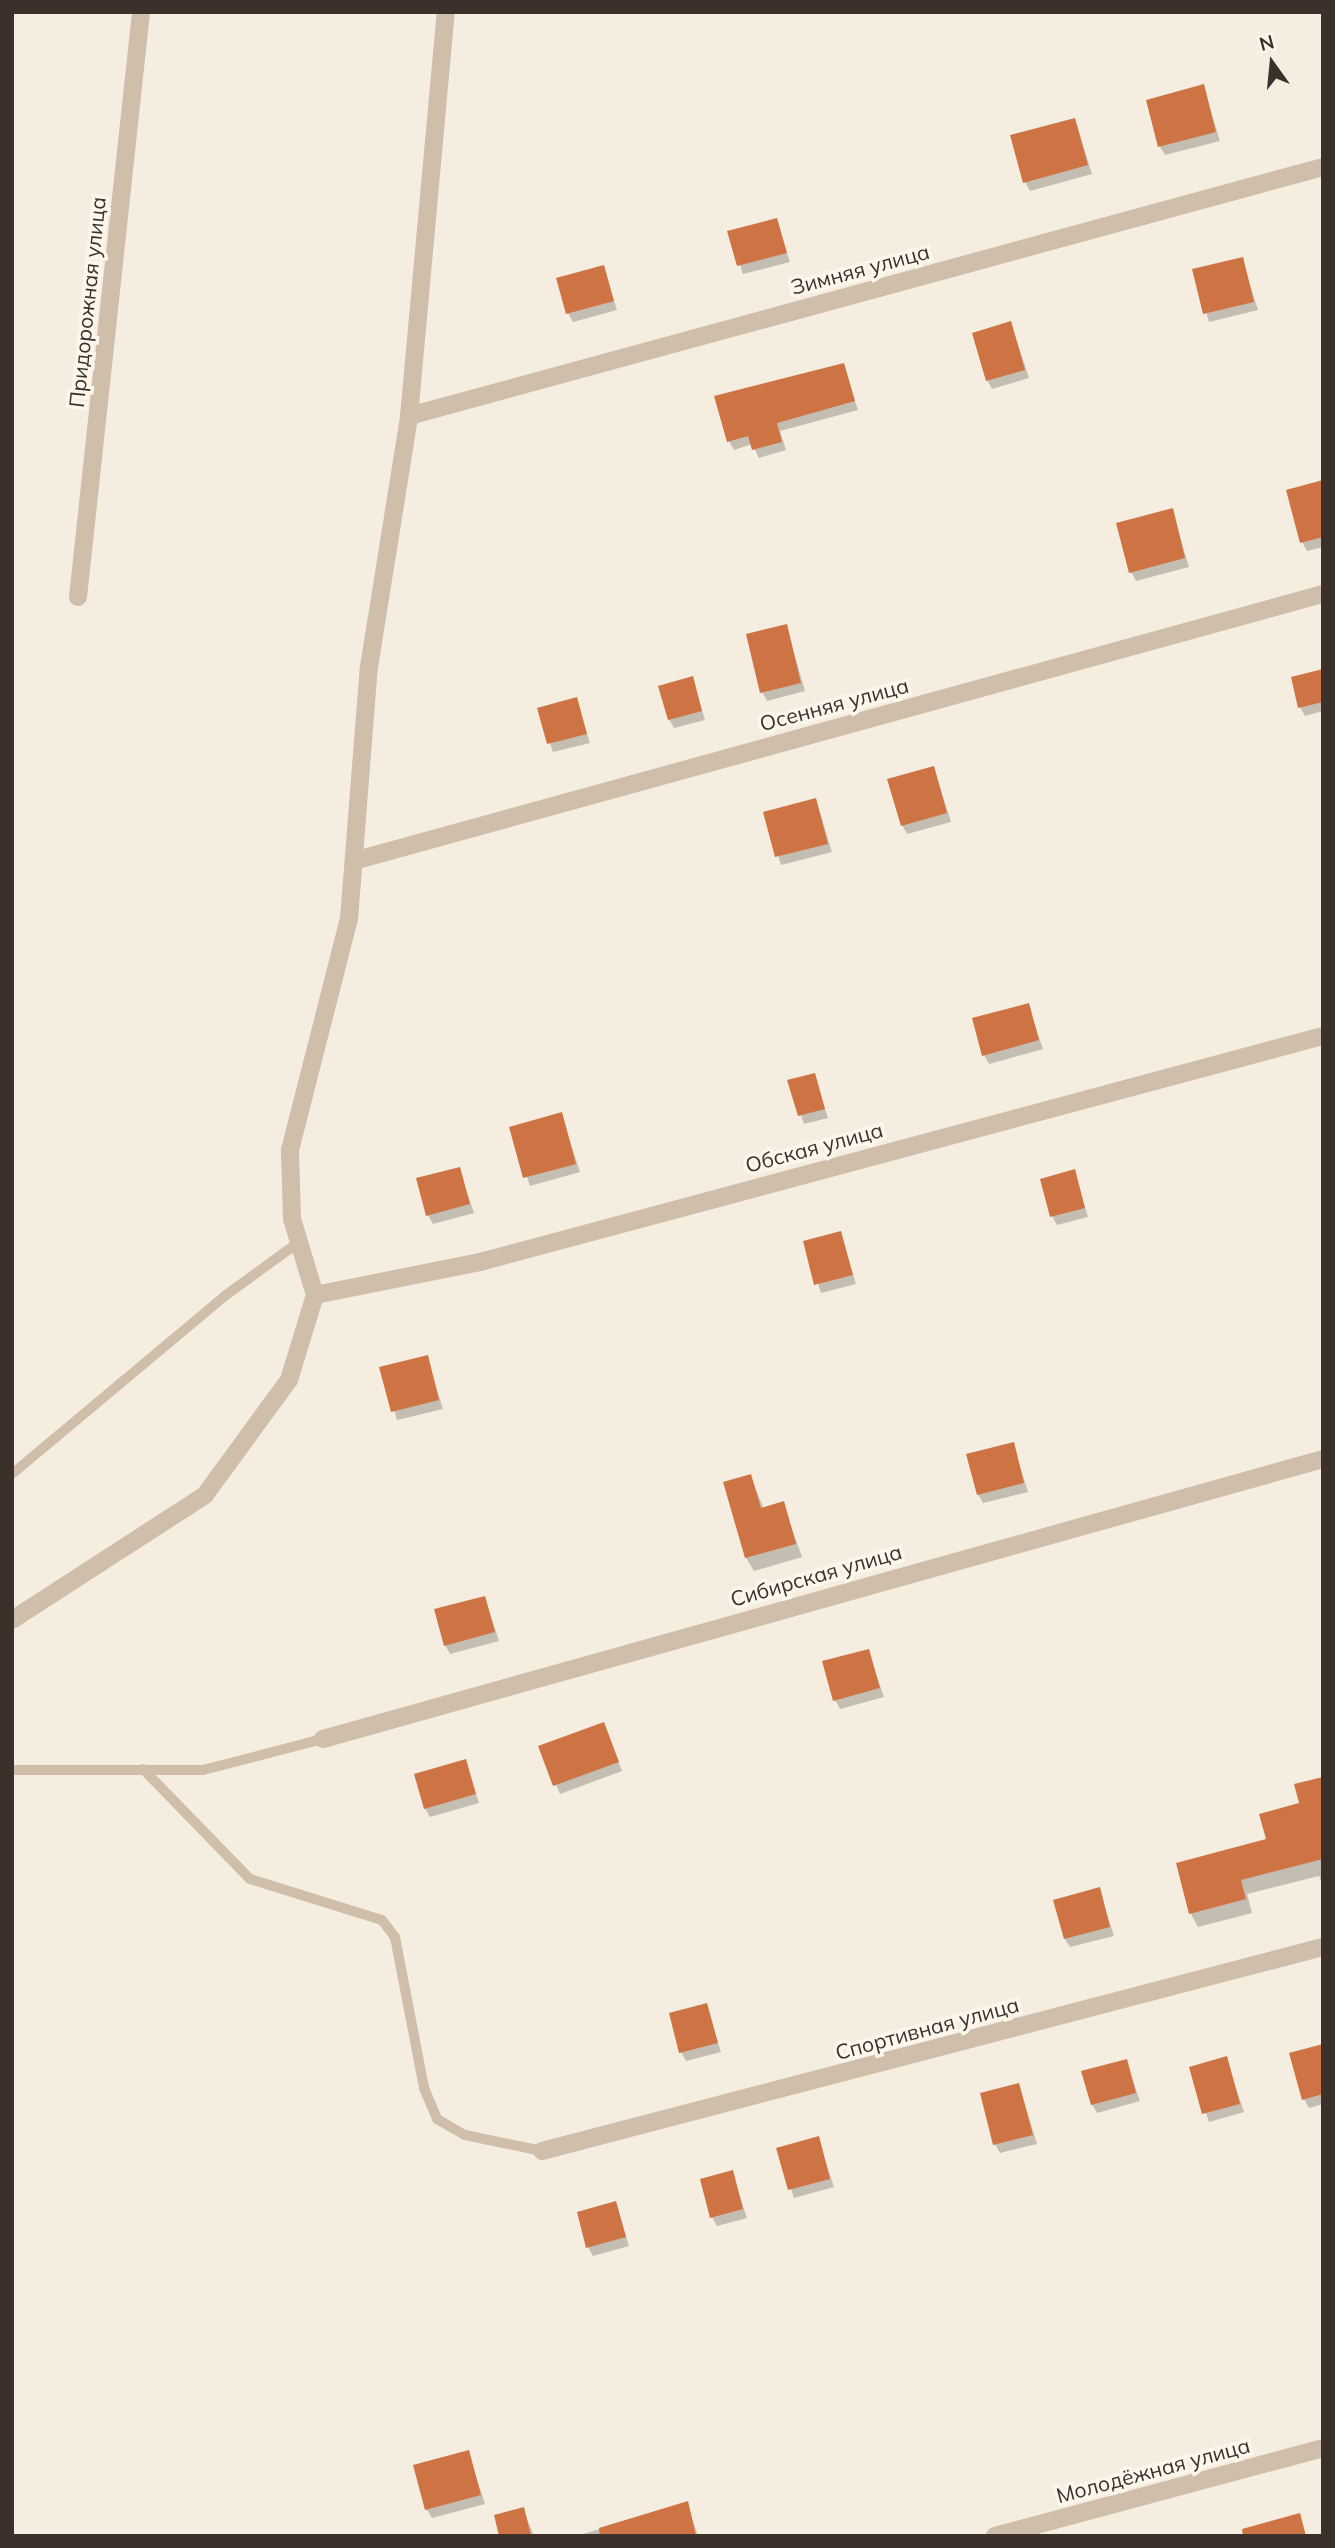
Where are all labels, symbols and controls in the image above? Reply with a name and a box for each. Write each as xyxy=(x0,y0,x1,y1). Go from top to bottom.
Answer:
north arrow xyxy=(1237,28,1307,98)
text: N xyxy=(1257,29,1277,56)
street label: Придорожная улица xyxy=(63,195,111,409)
street label: Зимняя улица xyxy=(788,238,932,300)
street label: Осенняя улица xyxy=(757,672,911,736)
street label: Обская улица xyxy=(742,1117,886,1177)
street label: Сибирская улица xyxy=(727,1538,905,1612)
street label: Спортивная улица xyxy=(832,1991,1022,2065)
street label: Молодёжная улица xyxy=(1053,2432,1253,2508)

